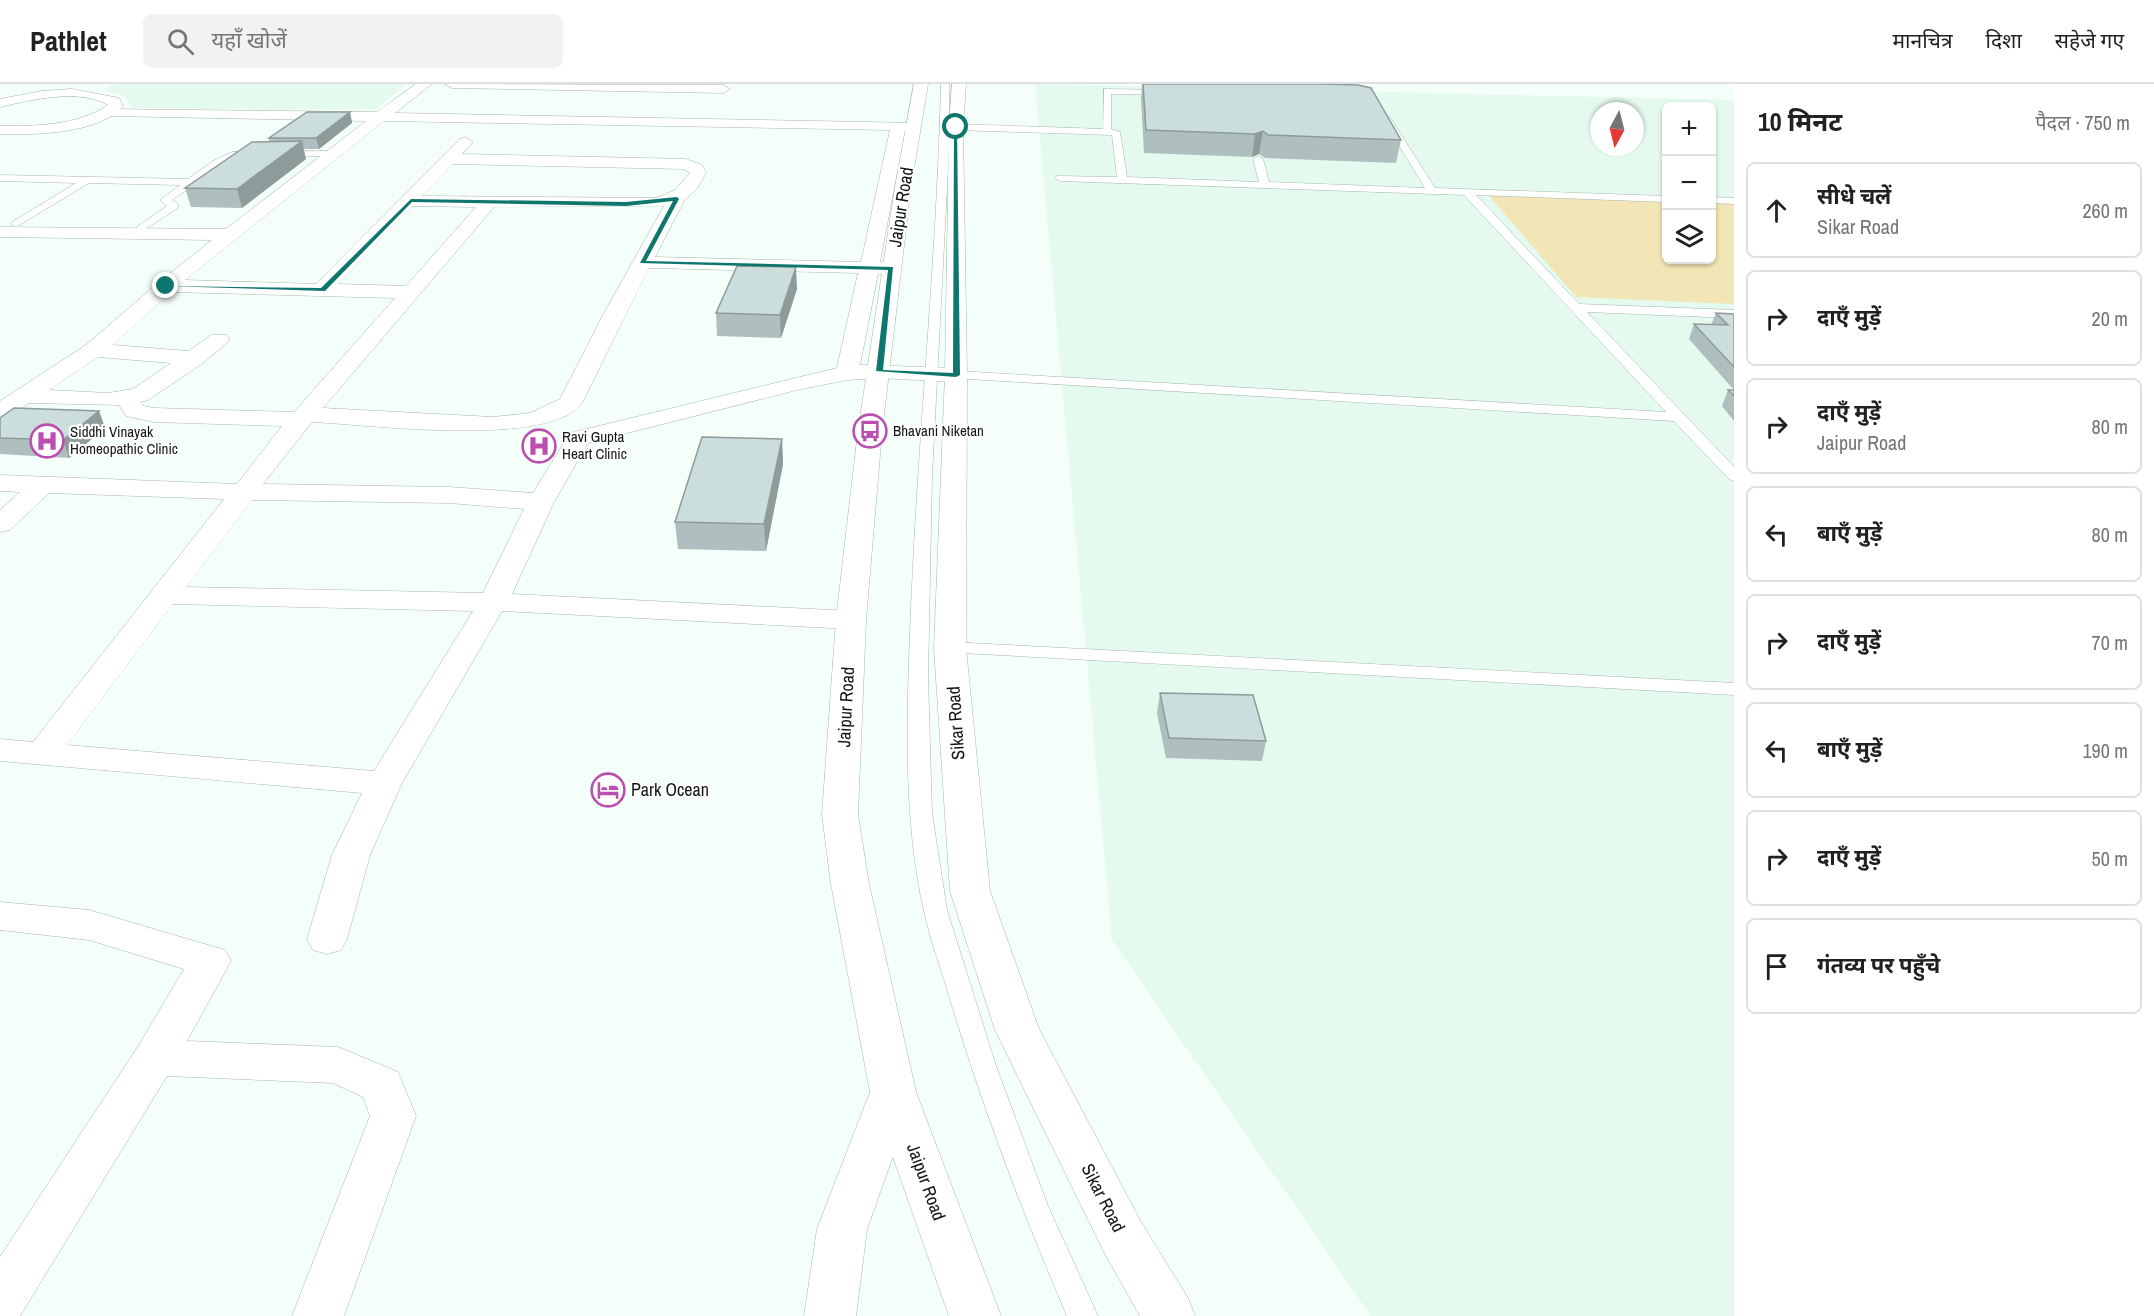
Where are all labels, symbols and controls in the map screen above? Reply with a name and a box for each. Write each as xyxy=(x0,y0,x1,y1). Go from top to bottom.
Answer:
search box xyxy=(143,14,563,68)
text: Pathlet xyxy=(30,22,107,60)
icon: search xyxy=(164,25,197,58)
text: यहाँ खोजें xyxy=(212,25,287,55)
text: मानचित्र xyxy=(1893,26,1953,55)
text: दिशा xyxy=(1986,26,2022,55)
text: सहेजे गए xyxy=(2055,26,2124,55)
north arrow xyxy=(1590,102,1644,156)
map controls xyxy=(1662,102,1716,264)
button: + xyxy=(1662,102,1716,156)
text: 10 मिनट xyxy=(1758,104,1842,139)
text: पैदल · 750 m xyxy=(2035,109,2130,136)
route start xyxy=(942,113,968,139)
button: − xyxy=(1662,156,1716,210)
street label: Jaipur Road xyxy=(882,165,919,249)
text: सीधे चलें xyxy=(1817,181,1891,211)
icon: ahead xyxy=(1760,194,1793,227)
text: 260 m xyxy=(2082,197,2128,224)
button: layers xyxy=(1662,210,1716,264)
text: Sikar Road xyxy=(1817,213,1899,240)
route end xyxy=(152,272,178,298)
icon: right xyxy=(1760,302,1793,335)
text: दाएँ मुड़ें xyxy=(1817,302,1881,332)
text: 20 m xyxy=(2092,305,2128,332)
text: दाएँ मुड़ें xyxy=(1817,397,1881,427)
icon: right xyxy=(1760,410,1793,443)
bus stop icon: Bhavani Niketan xyxy=(852,413,888,449)
text: 80 m xyxy=(2092,413,2128,440)
place label: Bhavani Niketan xyxy=(893,420,984,441)
place label: Siddhi Vinayak Homeopathic Clinic xyxy=(70,421,178,459)
hospital icon: Siddhi Vinayak Homeopathic Clinic xyxy=(29,423,65,459)
place label: Ravi Gupta Heart Clinic xyxy=(562,426,627,464)
hospital icon: Ravi Gupta Heart Clinic xyxy=(521,428,557,464)
text: Jaipur Road xyxy=(1817,429,1906,456)
icon: left xyxy=(1760,518,1793,551)
text: बाएँ मुड़ें xyxy=(1817,518,1882,548)
text: 80 m xyxy=(2092,521,2128,548)
icon: right xyxy=(1760,626,1793,659)
text: दाएँ मुड़ें xyxy=(1817,626,1881,656)
text: 70 m xyxy=(2092,629,2128,656)
street label: Jaipur Road xyxy=(831,666,860,748)
street label: Sikar Road xyxy=(940,685,971,761)
icon: left xyxy=(1760,734,1793,767)
text: बाएँ मुड़ें xyxy=(1817,734,1882,764)
text: 190 m xyxy=(2082,737,2128,764)
hotel icon: Park Ocean xyxy=(590,772,626,808)
place label: Park Ocean xyxy=(631,777,709,802)
icon: right xyxy=(1760,842,1793,875)
text: दाएँ मुड़ें xyxy=(1817,842,1881,872)
text: 50 m xyxy=(2092,845,2128,872)
icon: arrive xyxy=(1760,950,1793,983)
text: गंतव्य पर पहुँचे xyxy=(1817,950,1940,980)
street label: Jaipur Road xyxy=(901,1140,952,1224)
street label: Sikar Road xyxy=(1076,1159,1131,1236)

